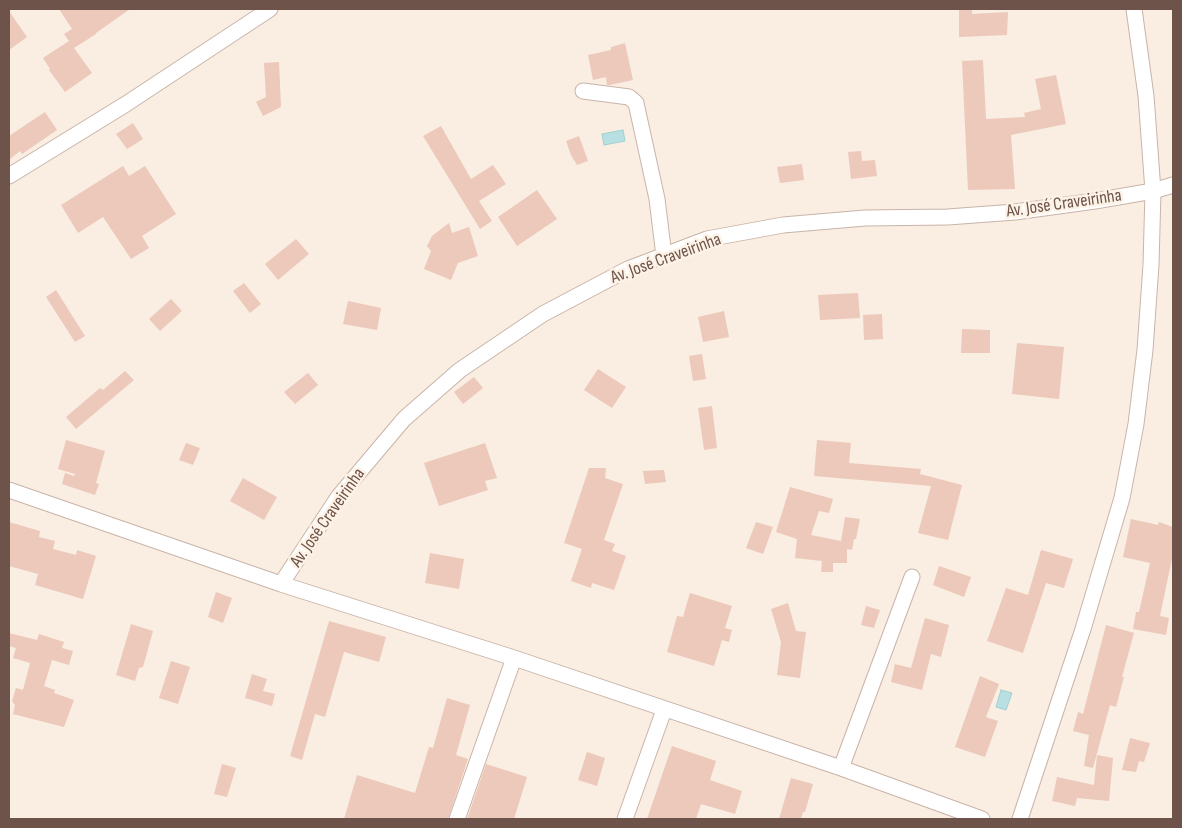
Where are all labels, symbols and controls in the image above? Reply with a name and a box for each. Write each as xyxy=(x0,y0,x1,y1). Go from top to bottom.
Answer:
street label: Av. José Craveirinha xyxy=(1005,185,1123,223)
street label: Av. José Craveirinha xyxy=(608,229,724,289)
street label: Av. José Craveirinha xyxy=(286,464,370,572)

